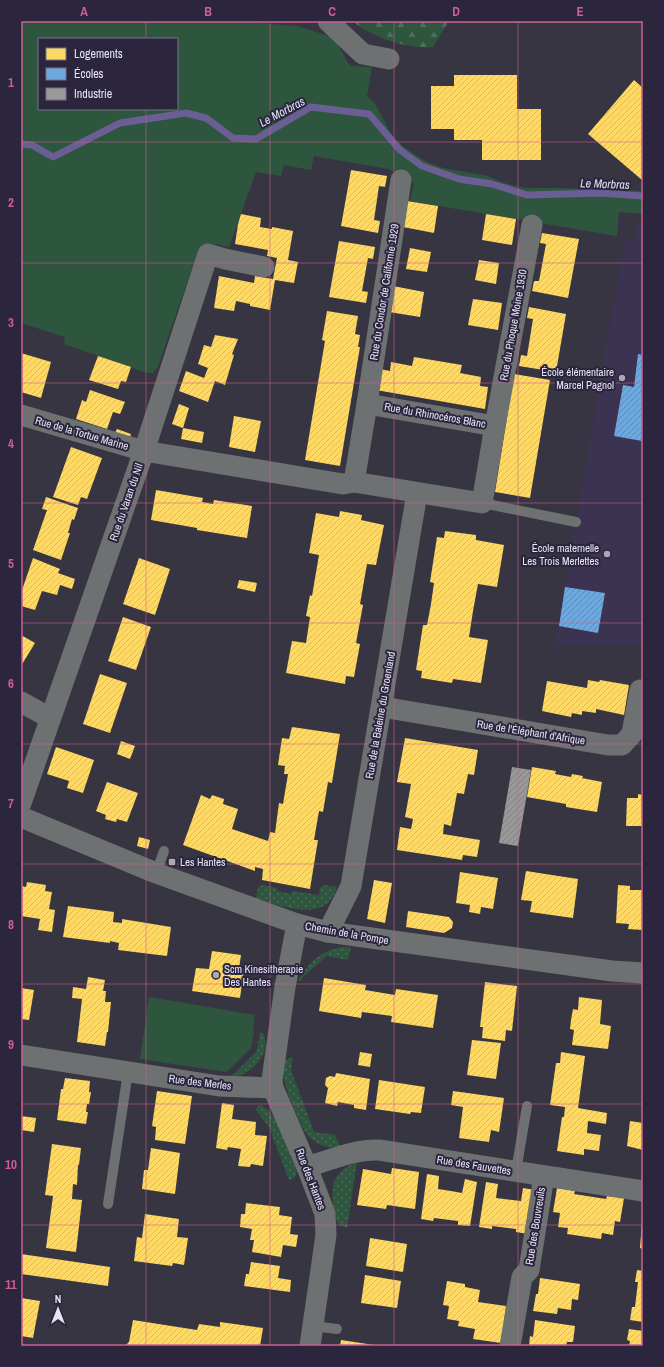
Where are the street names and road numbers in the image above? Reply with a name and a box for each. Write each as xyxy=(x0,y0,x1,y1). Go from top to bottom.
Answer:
street label: Rue du Condor de Californie 1929 xyxy=(366,223,402,361)
street label: Rue du Phoque Moine 1930 xyxy=(496,268,530,382)
street label: Rue du Rhinocéros Blanc xyxy=(383,399,487,431)
street label: Rue de la Tortue Marine xyxy=(34,413,130,453)
street label: Rue du Varan du Nil xyxy=(106,461,146,543)
street label: Rue de la Baleine du Groenland xyxy=(362,650,398,780)
street label: Rue de l'Éléphant d'Afrique xyxy=(476,717,586,747)
street label: Chemin de la Pompe xyxy=(304,919,390,947)
street label: Rue des Merles xyxy=(168,1071,233,1093)
street label: Rue des Hantes xyxy=(293,1146,329,1212)
street label: Rue des Fauvettes xyxy=(436,1152,513,1178)
street label: Rue des Bouvreuils xyxy=(522,1186,548,1266)

